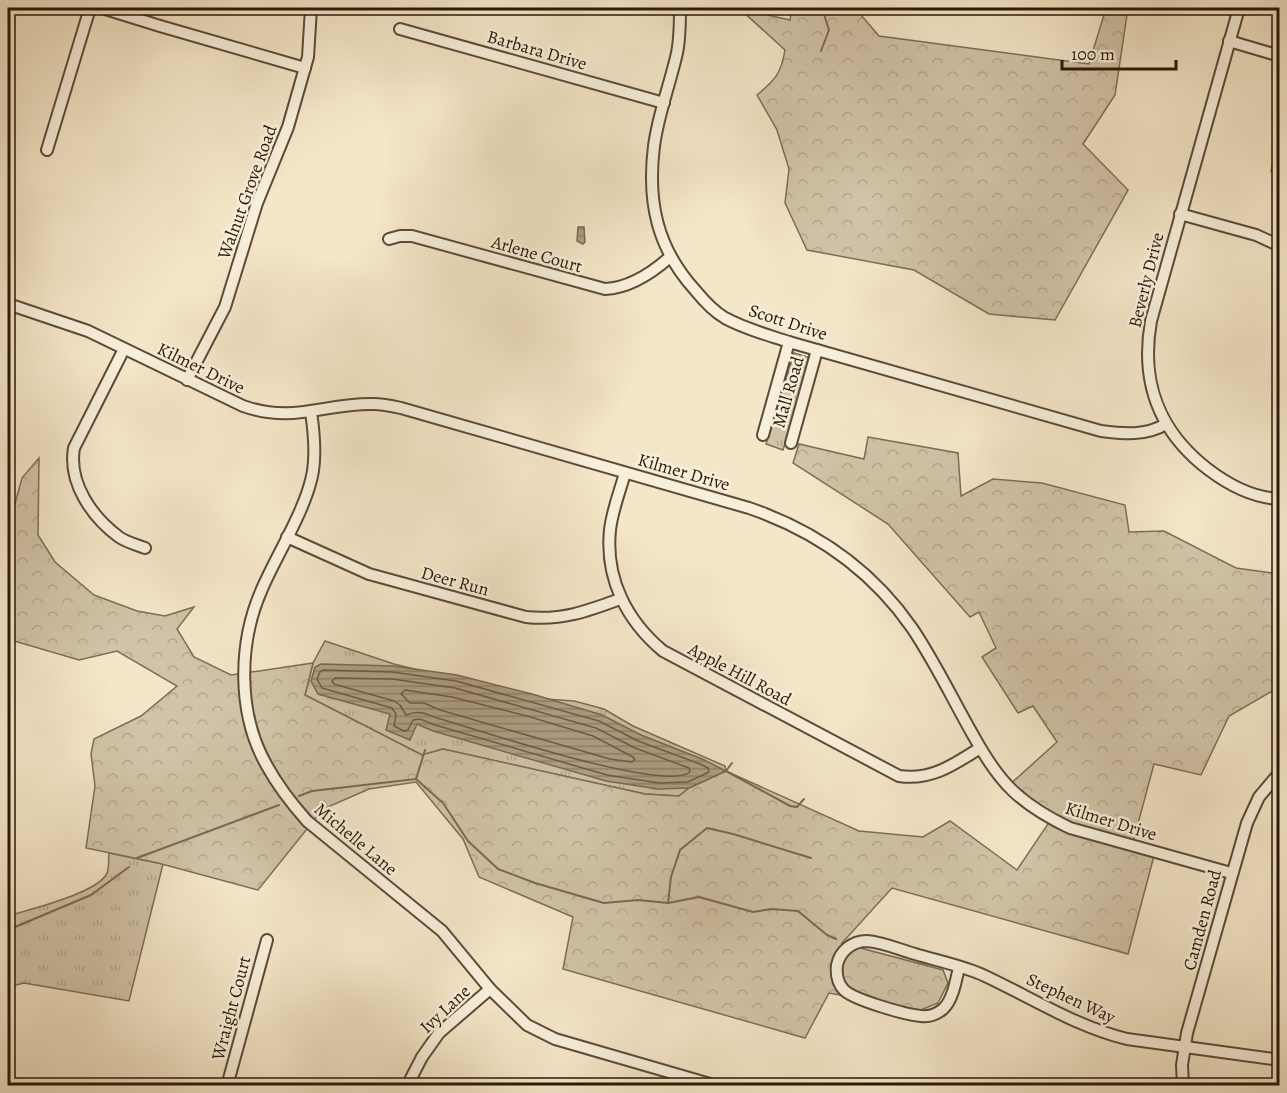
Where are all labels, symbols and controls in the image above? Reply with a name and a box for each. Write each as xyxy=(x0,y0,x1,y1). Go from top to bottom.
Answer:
street label: Barbara Drive xyxy=(484,24,590,76)
scale bar xyxy=(1062,33,1176,71)
text: 100 m xyxy=(1071,42,1115,66)
street label: Walnut Grove Road xyxy=(211,121,283,263)
street label: Arlene Court xyxy=(488,229,585,278)
street label: Beverly Drive xyxy=(1123,230,1169,330)
street label: Scott Drive xyxy=(746,298,830,346)
street label: Kilmer Drive xyxy=(153,336,249,400)
street label: Mall Road xyxy=(766,353,810,431)
street label: Kilmer Drive xyxy=(635,447,733,497)
street label: Deer Run xyxy=(418,560,492,602)
street label: Apple Hill Road xyxy=(683,636,796,711)
street label: Kilmer Drive xyxy=(1062,796,1160,846)
street label: Michelle Lane xyxy=(309,797,403,881)
street label: Camden Road xyxy=(1177,867,1227,973)
street label: Wraight Court xyxy=(205,953,256,1064)
street label: Stephen Way xyxy=(1023,967,1120,1029)
street label: Ivy Lane xyxy=(415,979,475,1039)

